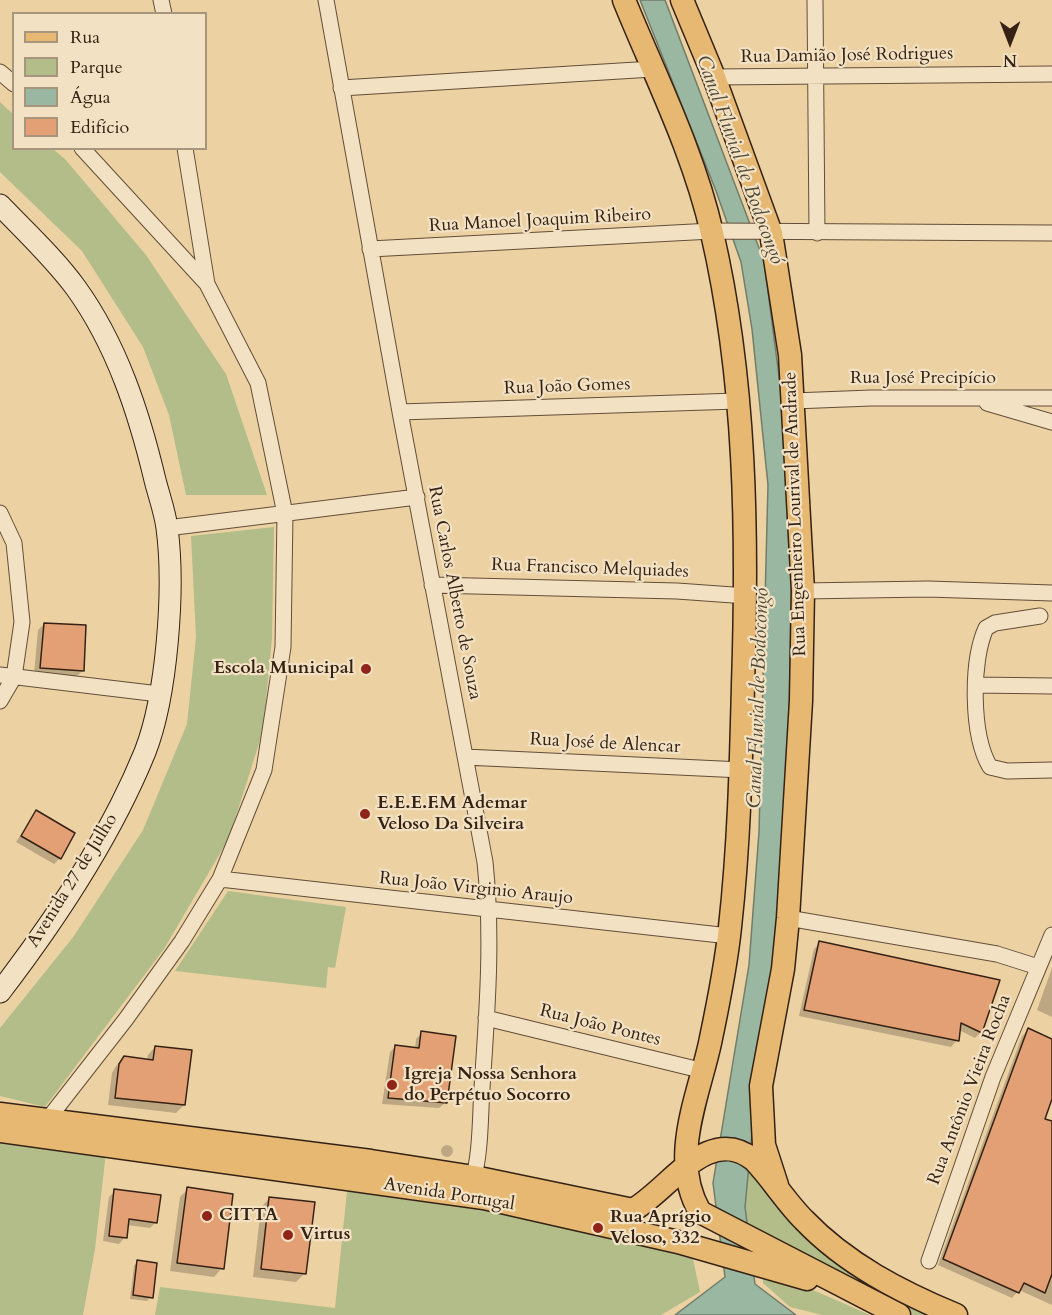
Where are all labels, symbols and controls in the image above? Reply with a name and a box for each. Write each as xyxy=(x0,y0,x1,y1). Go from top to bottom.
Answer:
legend xyxy=(12,12,207,150)
north arrow xyxy=(980,12,1040,72)
text: Rua xyxy=(70,25,100,50)
street label: Rua Damião José Rodrigues xyxy=(741,43,953,69)
text: N xyxy=(1003,49,1017,71)
water label: Canal Fluvial de Bodocongó xyxy=(690,52,788,268)
text: Parque xyxy=(70,55,123,80)
text: Água xyxy=(70,85,111,110)
text: Edifício xyxy=(70,115,129,140)
street label: Rua Manoel Joaquim Ribeiro xyxy=(428,204,652,238)
street label: Rua José Precipício xyxy=(850,368,996,390)
street label: Rua Engenheiro Lourival de Andrade xyxy=(780,371,812,657)
street label: Rua João Gomes xyxy=(503,374,631,400)
street label: Rua Carlos Alberto de Souza xyxy=(423,484,485,702)
street label: Rua Francisco Melquiades xyxy=(491,555,689,583)
water label: Canal Fluvial de Bodocongó xyxy=(743,587,775,809)
place label: Escola Municipal xyxy=(213,658,354,680)
marker: Escola Municipal xyxy=(359,662,373,676)
street label: Rua José de Alencar xyxy=(529,729,681,759)
place label: E.E.E.F.M Ademar Veloso Da Silveira xyxy=(377,793,527,836)
marker: E.E.E.F.M Ademar Veloso Da Silveira xyxy=(358,807,372,821)
street label: Avenida 27 de Julho xyxy=(23,810,123,952)
street label: Rua João Virginio Araujo xyxy=(378,868,574,910)
street label: Rua Antônio Vieira Rocha xyxy=(924,992,1016,1188)
street label: Rua João Pontes xyxy=(537,1001,663,1051)
place label: Igreja Nossa Senhora do Perpétuo Socorro xyxy=(404,1064,577,1106)
marker: Igreja Nossa Senhora do Perpétuo Socorro xyxy=(385,1078,399,1092)
street label: Avenida Portugal xyxy=(382,1174,516,1216)
place label: CITTA xyxy=(219,1205,278,1227)
place label: Rua Aprígio Veloso, 332 xyxy=(610,1207,711,1250)
marker: CITTA xyxy=(200,1209,214,1223)
marker: Rua Aprígio Veloso, 332 xyxy=(591,1221,605,1235)
place label: Virtus xyxy=(300,1224,350,1246)
marker: Virtus xyxy=(281,1228,295,1242)

